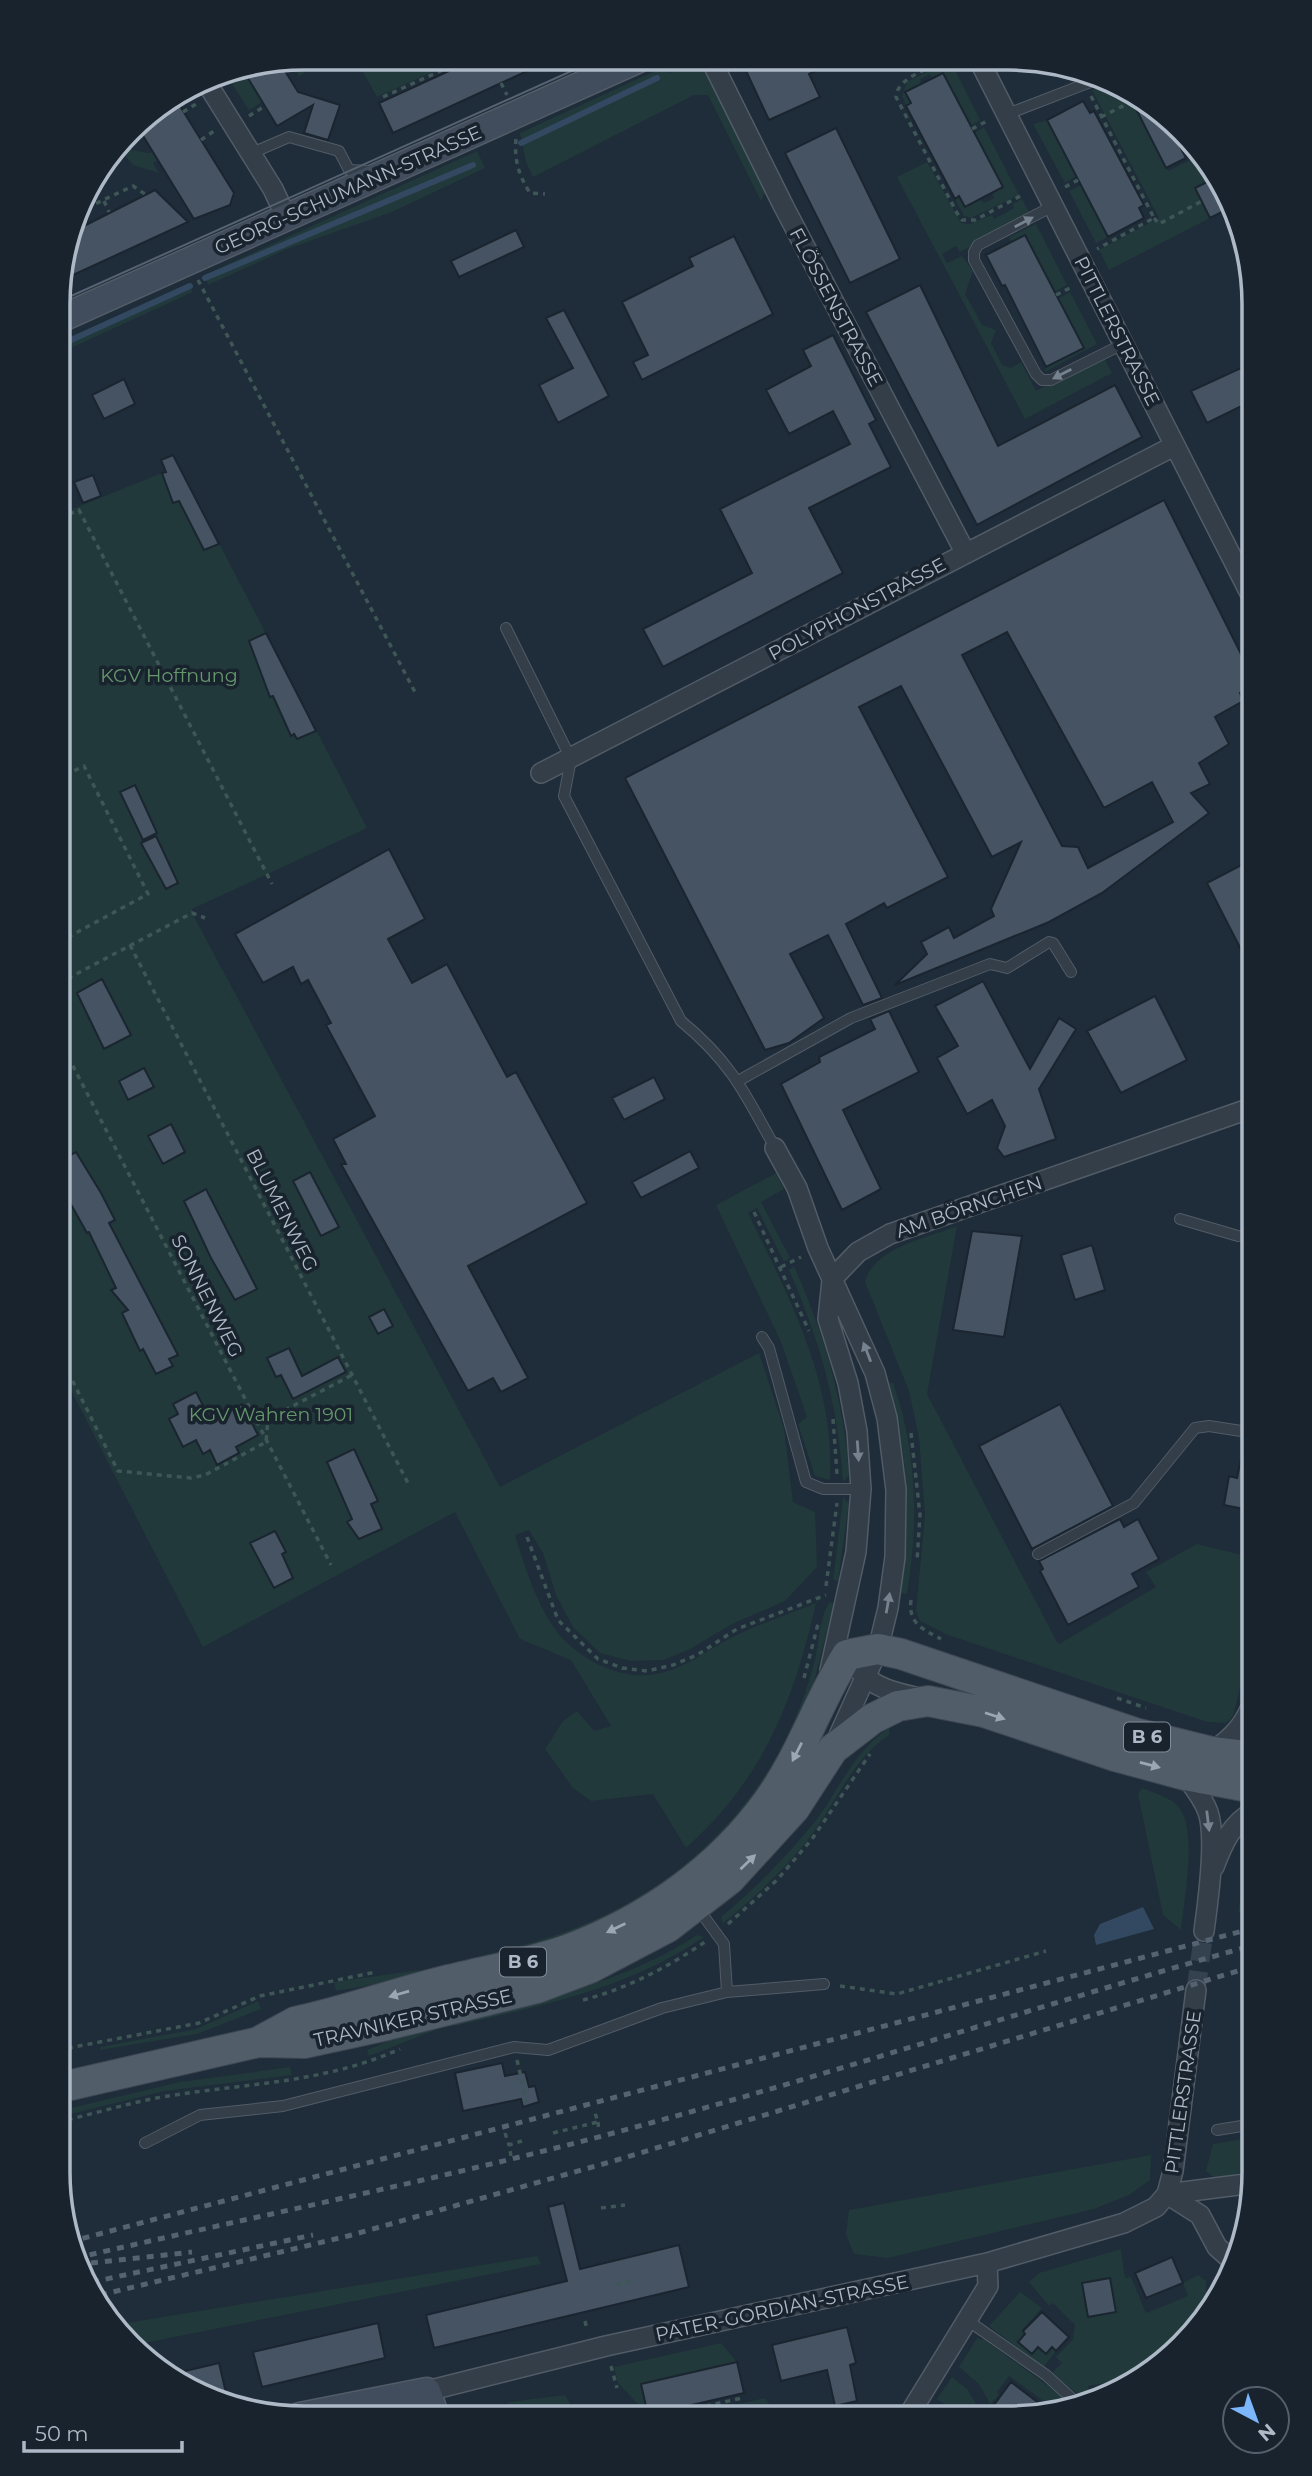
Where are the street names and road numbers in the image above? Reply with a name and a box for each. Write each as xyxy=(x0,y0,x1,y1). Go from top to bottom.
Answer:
street label: GEORG-SCHUMANN-STRASSE xyxy=(211,121,485,259)
street label: FLÖSSENSTRASSE xyxy=(784,224,888,390)
street label: PITTLERSTRASSE xyxy=(1069,252,1165,410)
street label: POLYPHONSTRASSE xyxy=(765,553,949,665)
street label: BLUMENWEG xyxy=(241,1145,323,1275)
street label: AM BÖRNCHEN xyxy=(893,1171,1045,1243)
street label: SONNENWEG xyxy=(166,1231,248,1361)
road number: B 6 xyxy=(1124,1722,1170,1752)
road number: B 6 xyxy=(500,1948,546,1976)
street label: TRAVNIKER STRASSE xyxy=(312,1984,514,2052)
street label: PITTLERSTRASSE xyxy=(1160,2009,1206,2175)
street label: PATER-GORDIAN-STRASSE xyxy=(653,2270,911,2346)

